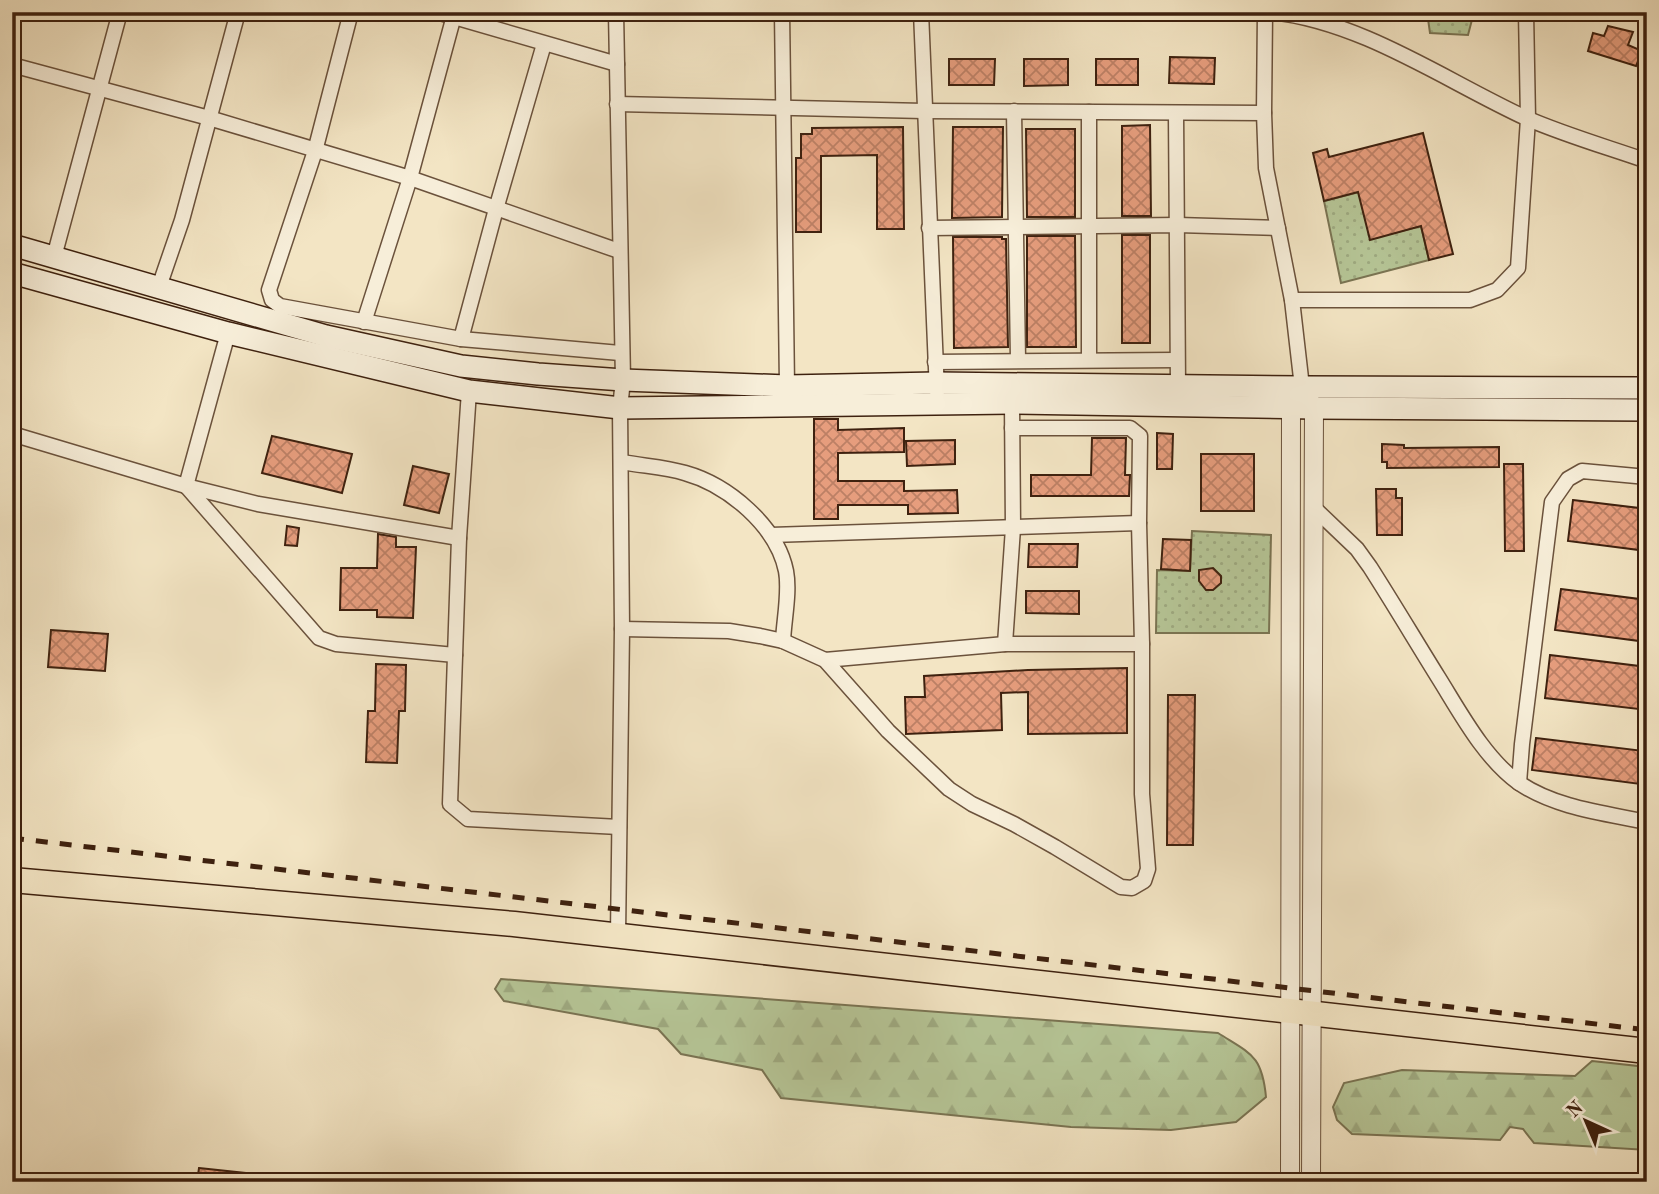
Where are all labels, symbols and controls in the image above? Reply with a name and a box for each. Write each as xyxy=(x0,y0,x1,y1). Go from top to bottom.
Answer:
north arrow xyxy=(1550,1086,1620,1156)
text: N xyxy=(1564,1098,1588,1122)

